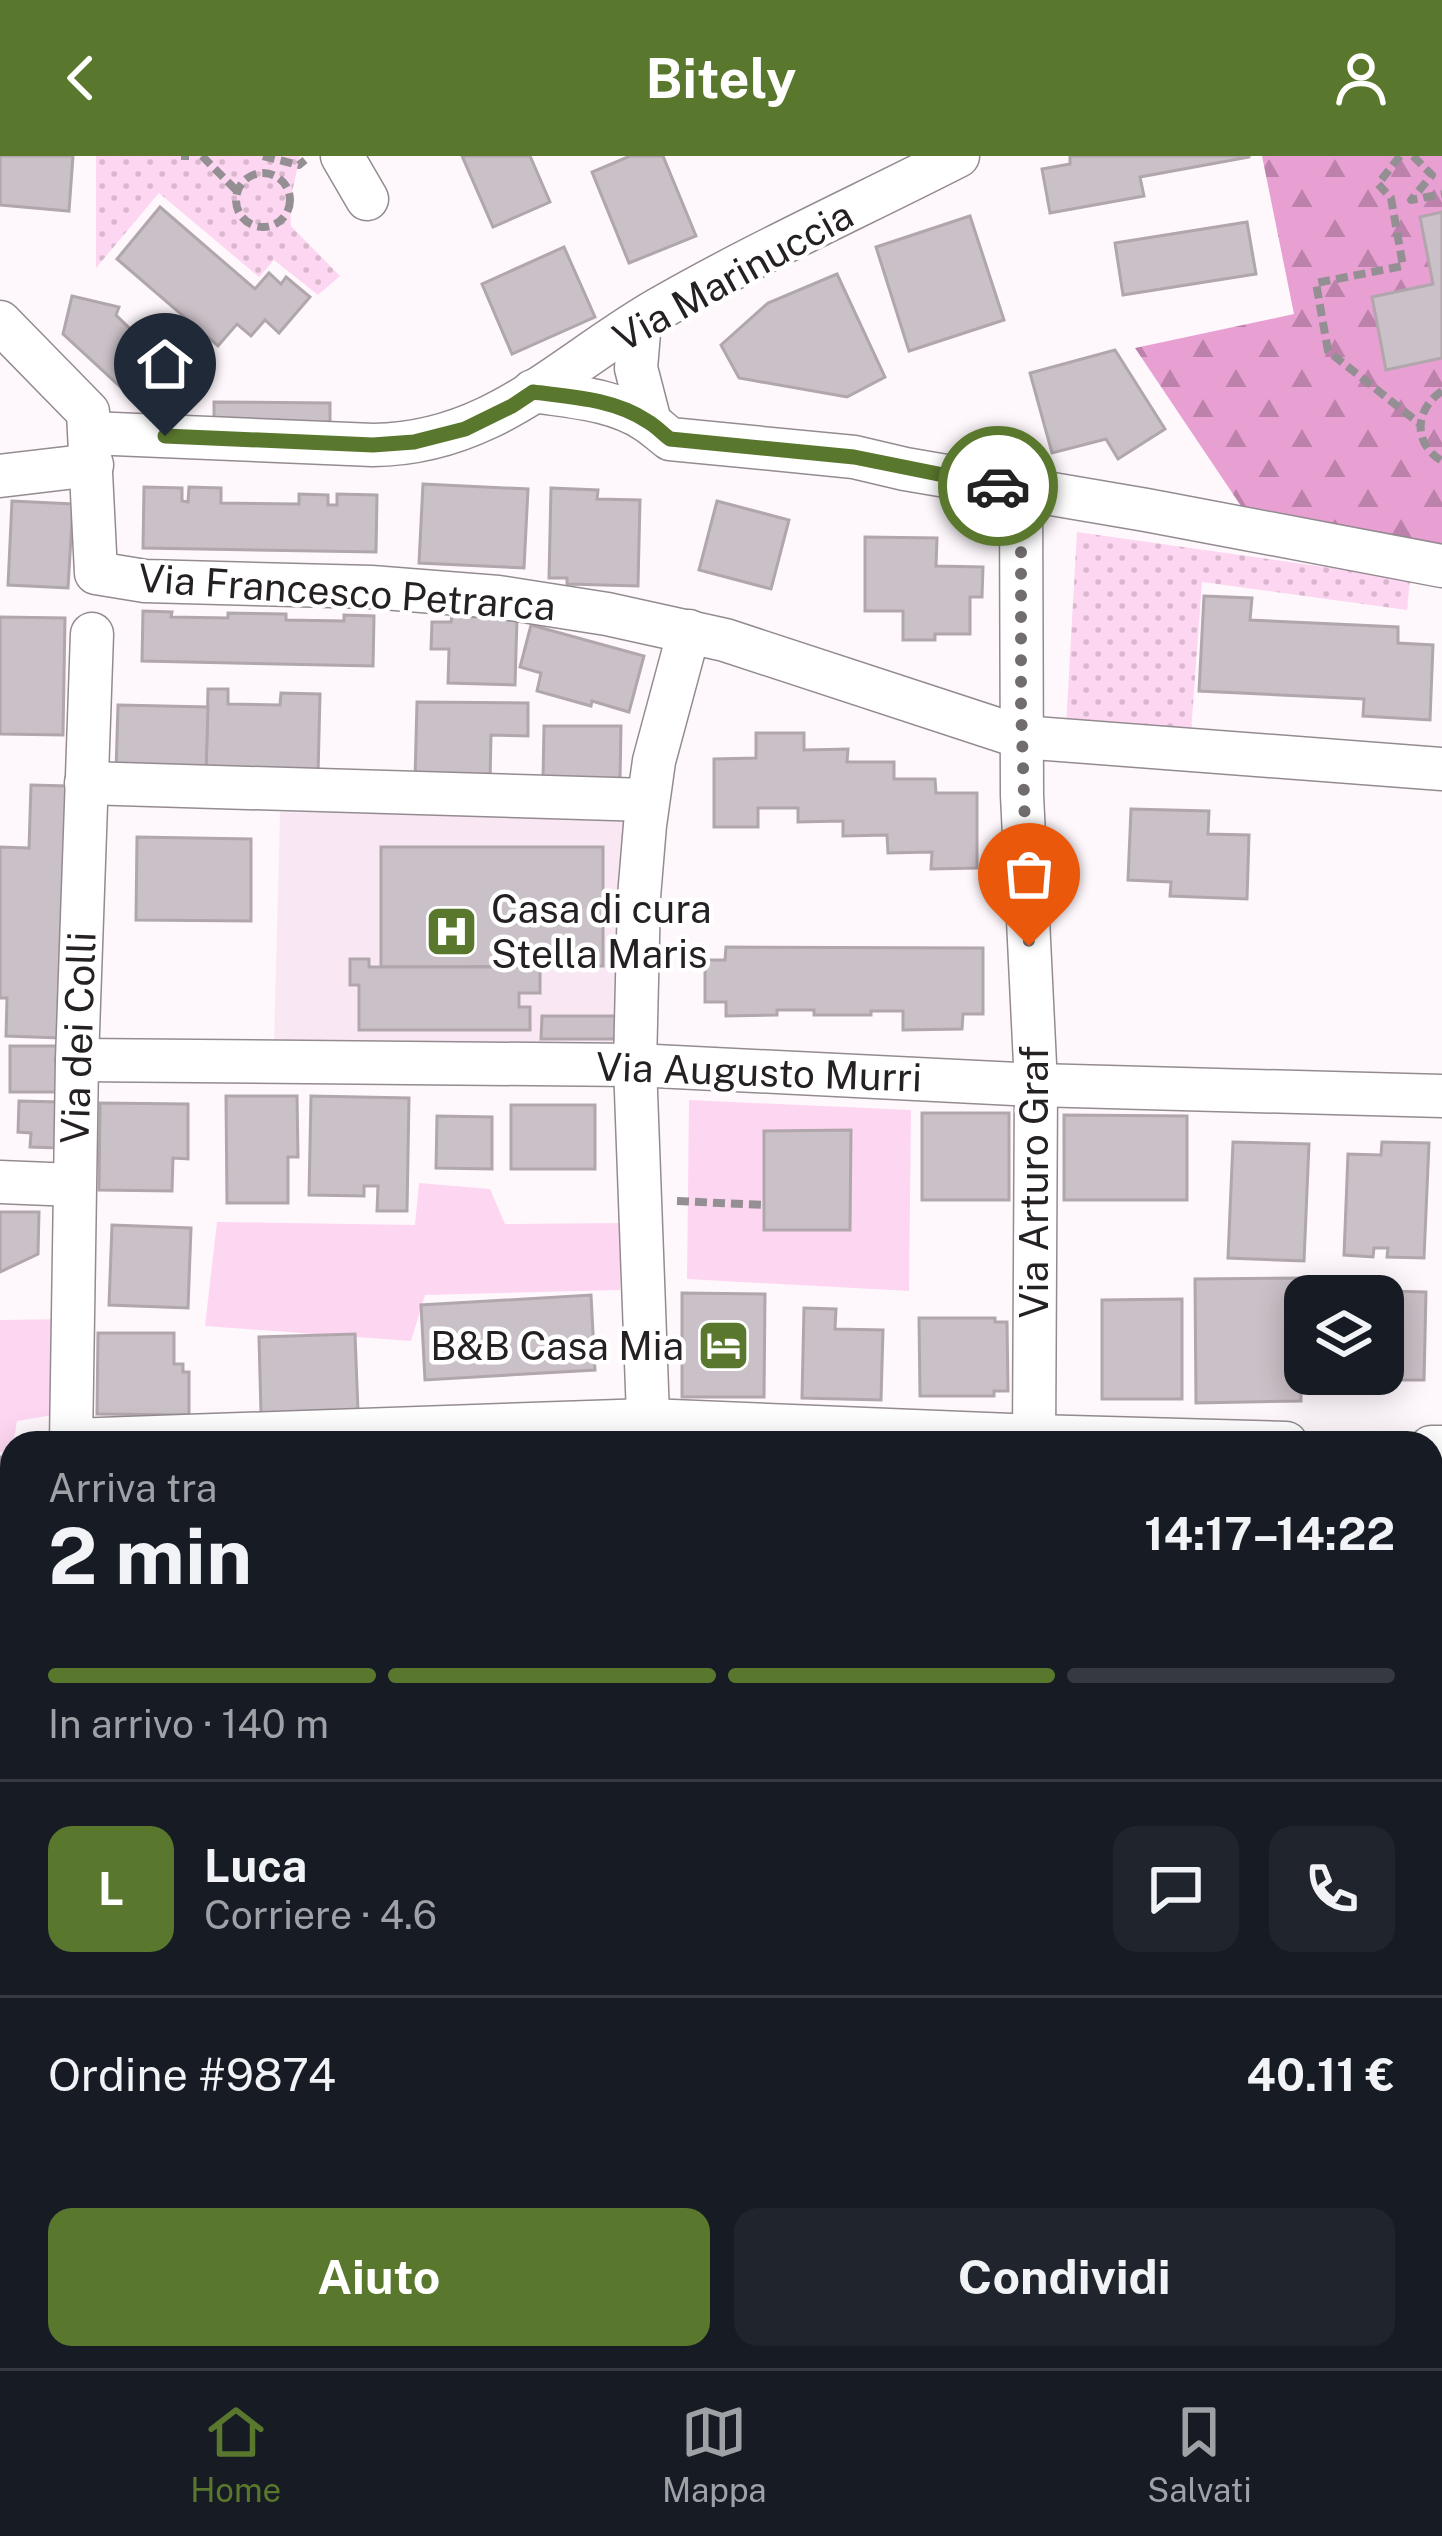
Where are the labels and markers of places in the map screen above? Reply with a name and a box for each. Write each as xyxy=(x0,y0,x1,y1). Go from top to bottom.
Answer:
pin xyxy=(114,313,216,436)
pin xyxy=(978,823,1080,946)
place label: Casa di cura Stella Maris xyxy=(491,886,712,977)
hospital icon: Casa di cura Stella Maris xyxy=(424,903,480,959)
hotel icon: B&B Casa Mia xyxy=(695,1318,751,1374)
place label: B&B Casa Mia xyxy=(430,1323,684,1369)

